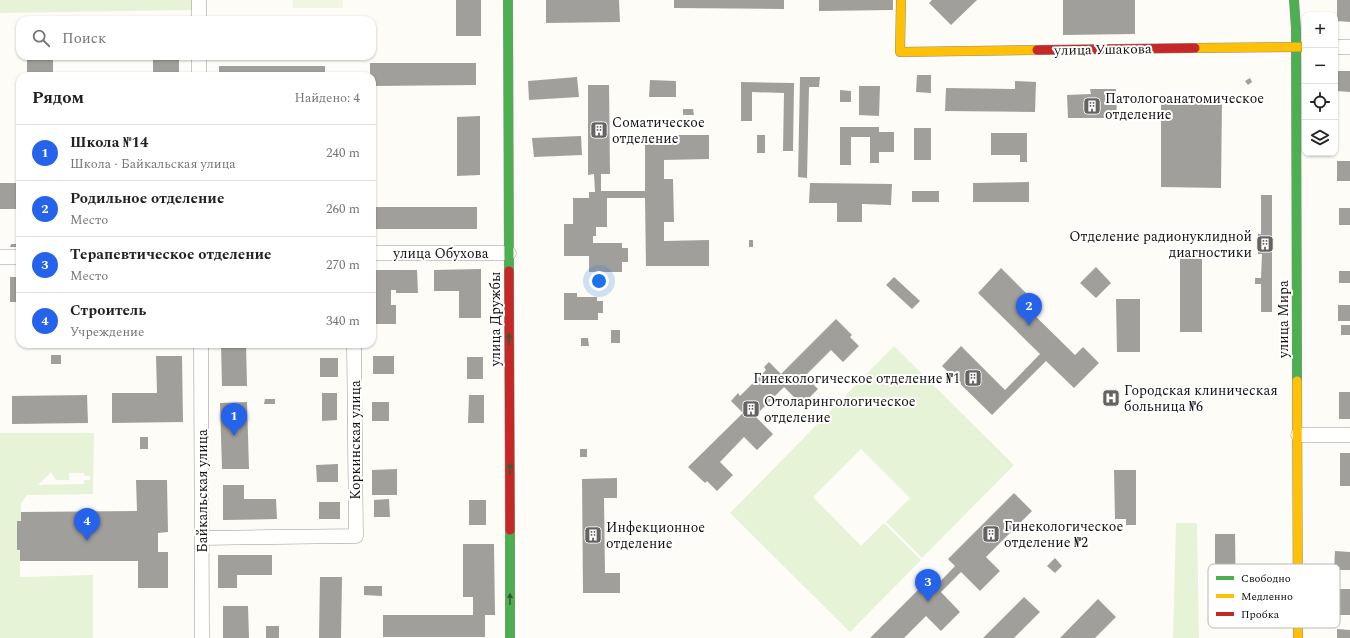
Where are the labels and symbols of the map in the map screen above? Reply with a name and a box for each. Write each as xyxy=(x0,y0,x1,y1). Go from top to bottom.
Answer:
street label: улица Ушакова xyxy=(1053,38,1152,61)
place label: Патологоанатомическое отделение xyxy=(1105,88,1264,125)
building icon: Патологоанатомическое отделение xyxy=(1082,96,1102,116)
place label: Соматическое отделение xyxy=(612,112,705,149)
building icon: Соматическое отделение xyxy=(589,120,609,140)
place label: Отделение радионуклидной диагностики xyxy=(1069,226,1252,263)
building icon: Отделение радионуклидной диагностики xyxy=(1255,234,1275,254)
street label: улица Обухова xyxy=(392,243,489,264)
your location xyxy=(589,271,609,291)
street label: улица Дружбы xyxy=(485,272,506,367)
street label: улица Мира xyxy=(1273,280,1294,359)
pin: 2 xyxy=(1016,293,1042,326)
one-way arrow xyxy=(506,332,512,345)
place label: Гинекологическое отделение №1 xyxy=(753,368,960,389)
building icon: Гинекологическое отделение №1 xyxy=(963,368,983,388)
street label: Коркинская улица xyxy=(345,380,366,500)
place label: Городская клиническая больница №6 xyxy=(1124,380,1278,417)
hospital icon: Городская клиническая больница №6 xyxy=(1101,388,1121,408)
place label: Отоларингологическое отделение xyxy=(764,391,916,428)
building icon: Отоларингологическое отделение xyxy=(741,399,761,419)
pin: 1 xyxy=(221,403,247,436)
street label: Байкальская улица xyxy=(192,429,213,553)
one-way arrow xyxy=(507,462,513,475)
pin: 4 xyxy=(74,508,100,541)
place label: Гинекологическое отделение №2 xyxy=(1004,516,1123,553)
place label: Инфекционное отделение xyxy=(606,517,705,554)
building icon: Гинекологическое отделение №2 xyxy=(981,524,1001,544)
building icon: Инфекционное отделение xyxy=(583,525,603,545)
legend xyxy=(1208,564,1340,628)
pin: 3 xyxy=(915,569,941,602)
text: Свободно xyxy=(1241,570,1291,587)
text: Медленно xyxy=(1241,588,1293,605)
one-way arrow xyxy=(507,592,513,605)
text: Пробка xyxy=(1241,606,1280,623)

